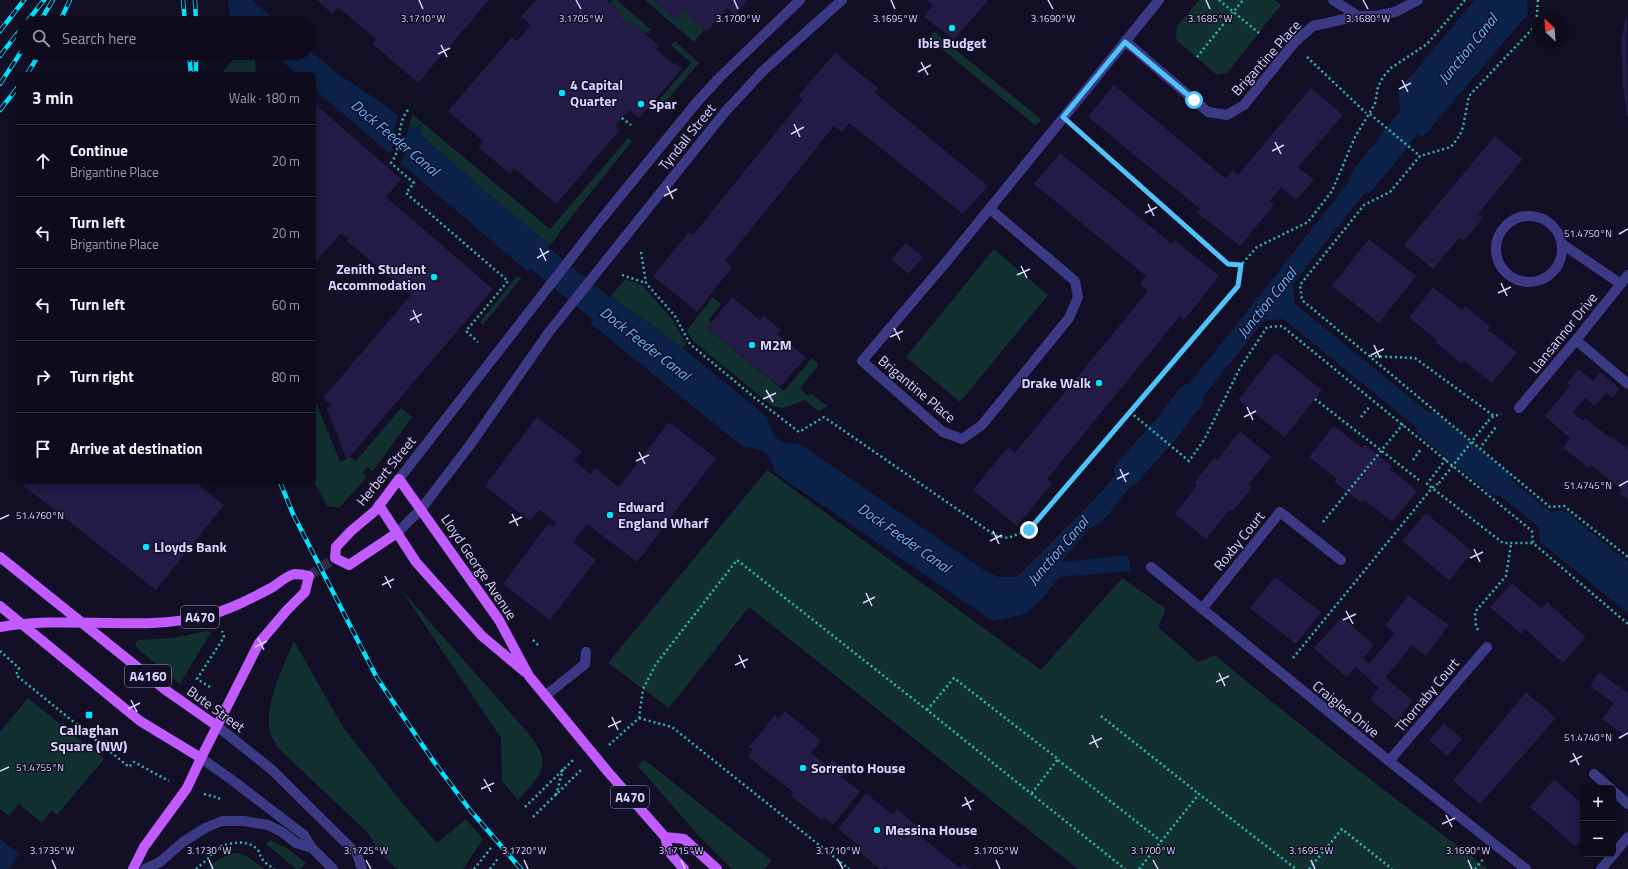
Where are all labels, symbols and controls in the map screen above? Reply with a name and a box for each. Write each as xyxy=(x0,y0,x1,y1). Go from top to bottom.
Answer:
water label: Junction Canal xyxy=(1432,7,1504,89)
text: 3.1710°W xyxy=(401,11,445,26)
text: 3.1705°W xyxy=(559,11,603,26)
text: 3.1700°W xyxy=(716,11,760,26)
text: 3.1695°W xyxy=(873,11,917,26)
text: 3.1690°W xyxy=(1031,11,1075,26)
text: 3.1685°W xyxy=(1188,11,1232,26)
text: 3.1680°W xyxy=(1346,11,1390,26)
north arrow xyxy=(1532,12,1568,48)
street label: Brigantine Place xyxy=(1226,15,1305,100)
search box xyxy=(16,16,316,60)
marker: Ibis Budget xyxy=(947,23,957,33)
icon: search xyxy=(30,27,52,49)
text: Search here xyxy=(62,27,136,50)
place label: Ibis Budget xyxy=(918,32,986,53)
place label: 4 Capital Quarter xyxy=(570,74,623,111)
text: 3 min xyxy=(32,85,73,111)
text: Walk · 180 m xyxy=(229,88,300,108)
marker: 4 Capital Quarter xyxy=(557,88,567,98)
route start xyxy=(1185,91,1203,109)
place label: Spar xyxy=(649,93,677,114)
water label: Dock Feeder Canal xyxy=(346,94,446,183)
marker: Spar xyxy=(636,99,646,109)
street label: Tyndall Street xyxy=(653,99,720,175)
text: Continue xyxy=(70,139,128,162)
icon: ahead xyxy=(32,150,54,172)
text: 20 m xyxy=(272,151,300,171)
text: Brigantine Place xyxy=(70,162,159,182)
text: Turn left xyxy=(70,211,125,234)
icon: left xyxy=(32,222,54,244)
text: 20 m xyxy=(272,223,300,243)
text: 51.4750°N xyxy=(1564,226,1612,241)
text: Brigantine Place xyxy=(70,234,159,254)
place label: Zenith Student Accommodation xyxy=(328,258,426,295)
water label: Junction Canal xyxy=(1231,261,1303,343)
marker: Zenith Student Accommodation xyxy=(429,272,439,282)
street label: Llansannor Drive xyxy=(1523,288,1602,378)
text: Turn left xyxy=(70,293,125,316)
icon: left xyxy=(32,294,54,316)
text: 60 m xyxy=(272,295,300,315)
water label: Dock Feeder Canal xyxy=(595,301,697,387)
place label: M2M xyxy=(760,334,792,355)
marker: M2M xyxy=(747,340,757,350)
street label: Brigantine Place xyxy=(874,350,961,427)
text: Turn right xyxy=(70,365,134,388)
icon: right xyxy=(32,366,54,388)
text: 80 m xyxy=(272,367,300,387)
place label: Drake Walk xyxy=(1021,372,1092,393)
marker: Drake Walk xyxy=(1094,378,1104,388)
street label: Herbert Street xyxy=(351,431,420,510)
text: Arrive at destination xyxy=(70,437,203,460)
icon: arrive xyxy=(32,438,54,460)
text: 51.4745°N xyxy=(1564,478,1612,493)
place label: Edward England Wharf xyxy=(618,496,709,533)
water label: Dock Feeder Canal xyxy=(853,497,957,579)
street label: Roxby Court xyxy=(1208,506,1269,575)
text: 51.4760°N xyxy=(16,508,64,523)
street label: Lloyd George Avenue xyxy=(436,510,523,624)
marker: Edward England Wharf xyxy=(605,510,615,520)
water label: Junction Canal xyxy=(1021,510,1095,590)
route end xyxy=(1020,521,1038,539)
place label: Lloyds Bank xyxy=(154,536,227,557)
marker: Lloyds Bank xyxy=(141,542,151,552)
road number: A470 xyxy=(181,606,219,628)
street label: Thornaby Court xyxy=(1389,653,1464,736)
road number: A4160 xyxy=(125,665,171,687)
street label: Craiglee Drive xyxy=(1308,675,1384,742)
street label: Bute Street xyxy=(183,680,250,737)
marker: Callaghan Square (NW) xyxy=(84,710,94,720)
place label: Callaghan Square (NW) xyxy=(51,719,127,756)
text: 51.4740°N xyxy=(1564,730,1612,745)
place label: Sorrento House xyxy=(811,757,905,778)
text: 51.4755°N xyxy=(16,760,64,775)
marker: Sorrento House xyxy=(798,763,808,773)
map controls xyxy=(1580,785,1616,857)
button: + xyxy=(1580,785,1616,821)
road number: A470 xyxy=(611,786,649,808)
place label: Messina House xyxy=(885,819,977,840)
button: − xyxy=(1580,821,1616,857)
marker: Messina House xyxy=(872,825,882,835)
text: 3.1735°W xyxy=(30,843,74,858)
text: 3.1730°W xyxy=(187,843,231,858)
text: 3.1725°W xyxy=(344,843,388,858)
text: 3.1720°W xyxy=(502,843,546,858)
text: 3.1715°W xyxy=(659,843,703,858)
text: 3.1710°W xyxy=(816,843,860,858)
text: 3.1705°W xyxy=(974,843,1018,858)
text: 3.1700°W xyxy=(1131,843,1175,858)
text: 3.1695°W xyxy=(1289,843,1333,858)
text: 3.1690°W xyxy=(1446,843,1490,858)

